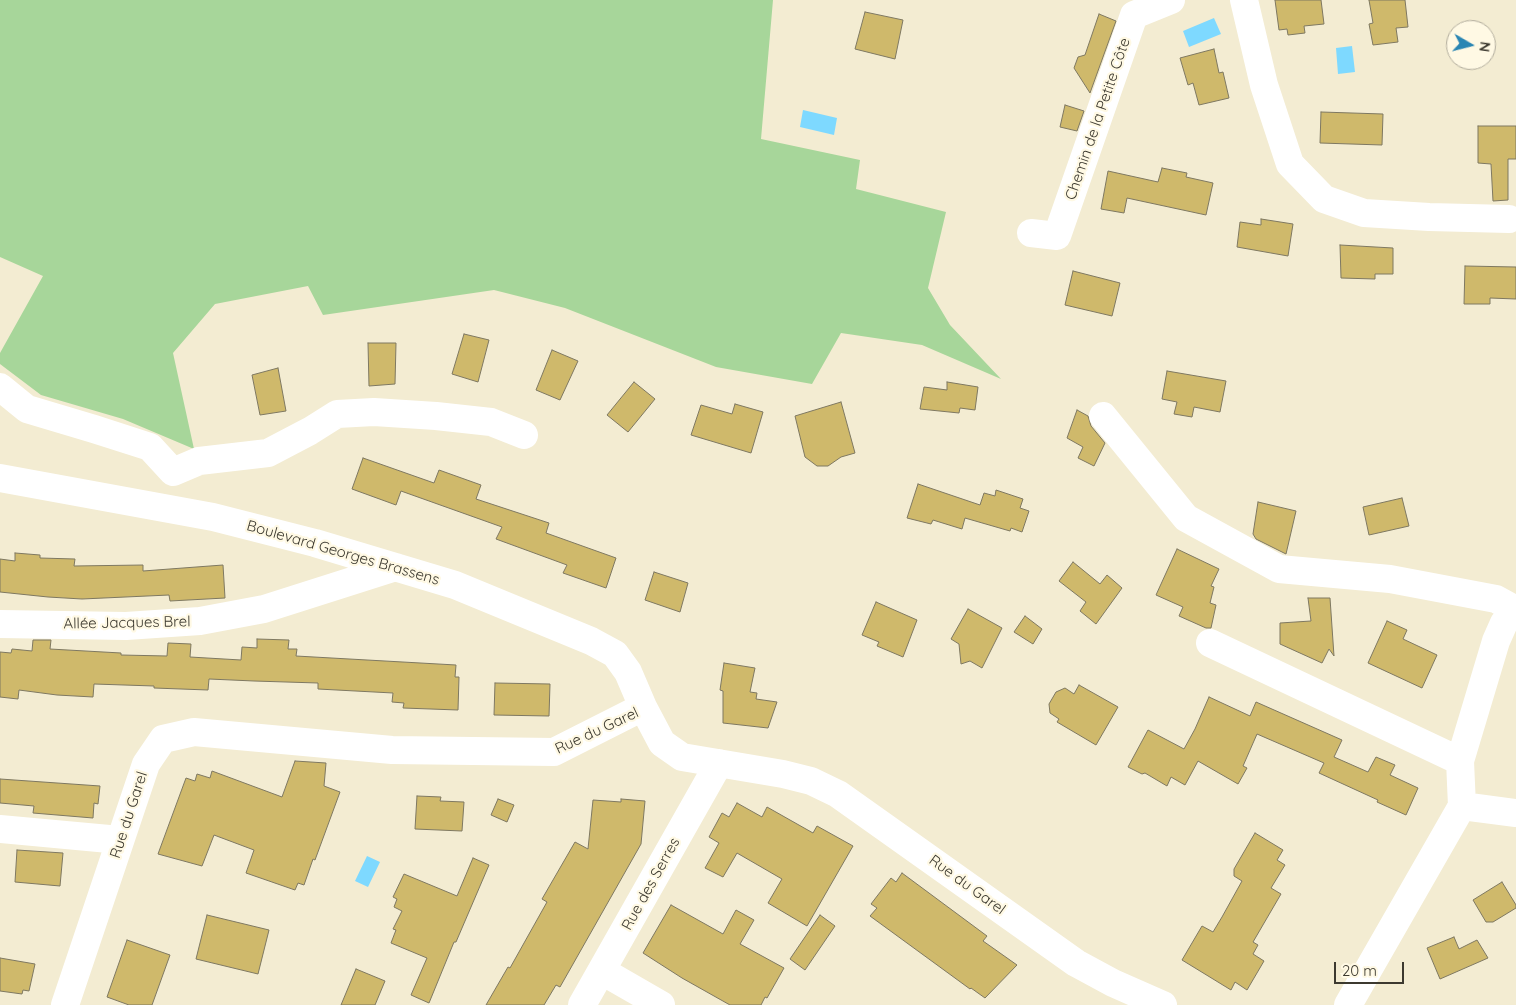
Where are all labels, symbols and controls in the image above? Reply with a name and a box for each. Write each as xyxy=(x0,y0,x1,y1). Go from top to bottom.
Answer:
north arrow xyxy=(1446,20,1496,70)
street label: Chemin de la Petite Côte xyxy=(1062,36,1134,202)
text: N xyxy=(1475,41,1494,53)
street label: Boulevard Georges Brassens xyxy=(245,517,441,589)
street label: Allée Jacques Brel xyxy=(63,613,191,633)
street label: Rue du Garel xyxy=(552,704,642,758)
street label: Rue du Garel xyxy=(107,769,151,861)
street label: Rue des Serres xyxy=(618,834,684,934)
street label: Rue du Garel xyxy=(925,851,1009,919)
scale bar xyxy=(1336,952,1406,984)
text: 20 m xyxy=(1342,961,1377,980)

